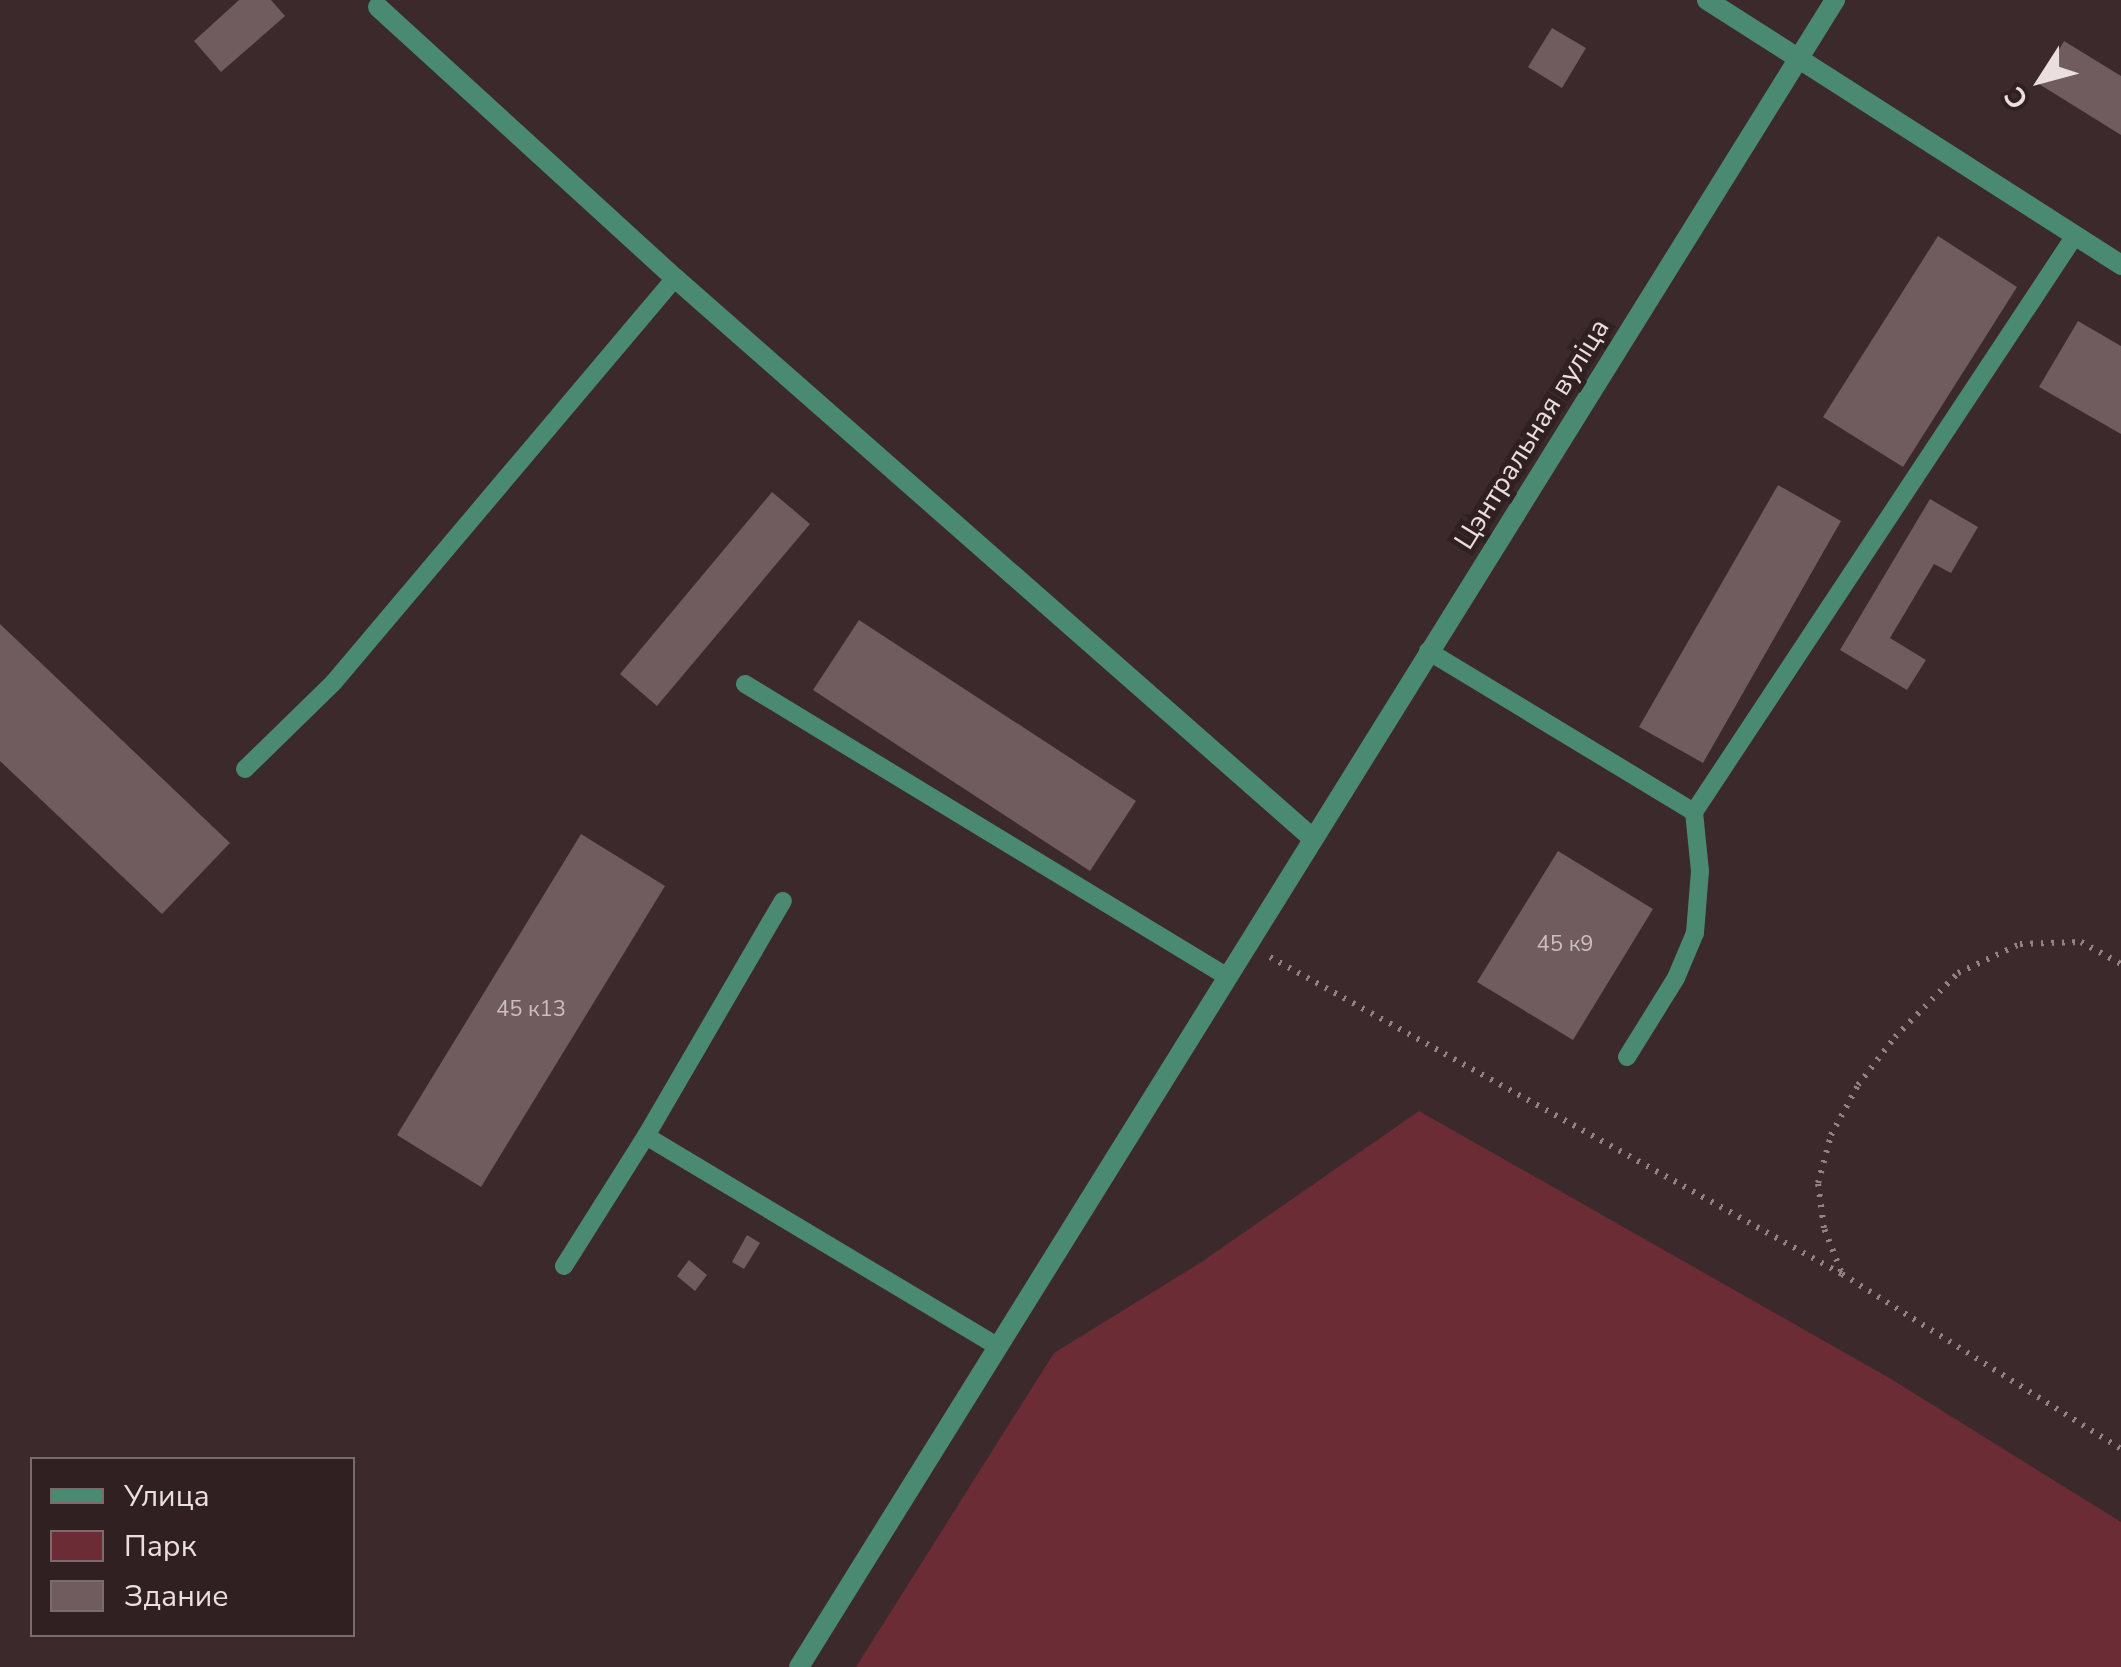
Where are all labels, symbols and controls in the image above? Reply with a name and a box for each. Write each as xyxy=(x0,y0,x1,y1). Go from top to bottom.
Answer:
north arrow xyxy=(1991,30,2091,130)
text: С xyxy=(1996,79,2038,116)
street label: Цэнтральная вуліца xyxy=(1447,313,1617,555)
house number: 45 к9 xyxy=(1537,932,1593,958)
house number: 45 к13 xyxy=(496,997,566,1023)
legend xyxy=(30,1457,355,1637)
text: Улица xyxy=(124,1476,210,1517)
text: Парк xyxy=(124,1526,196,1567)
text: Здание xyxy=(124,1576,229,1617)

